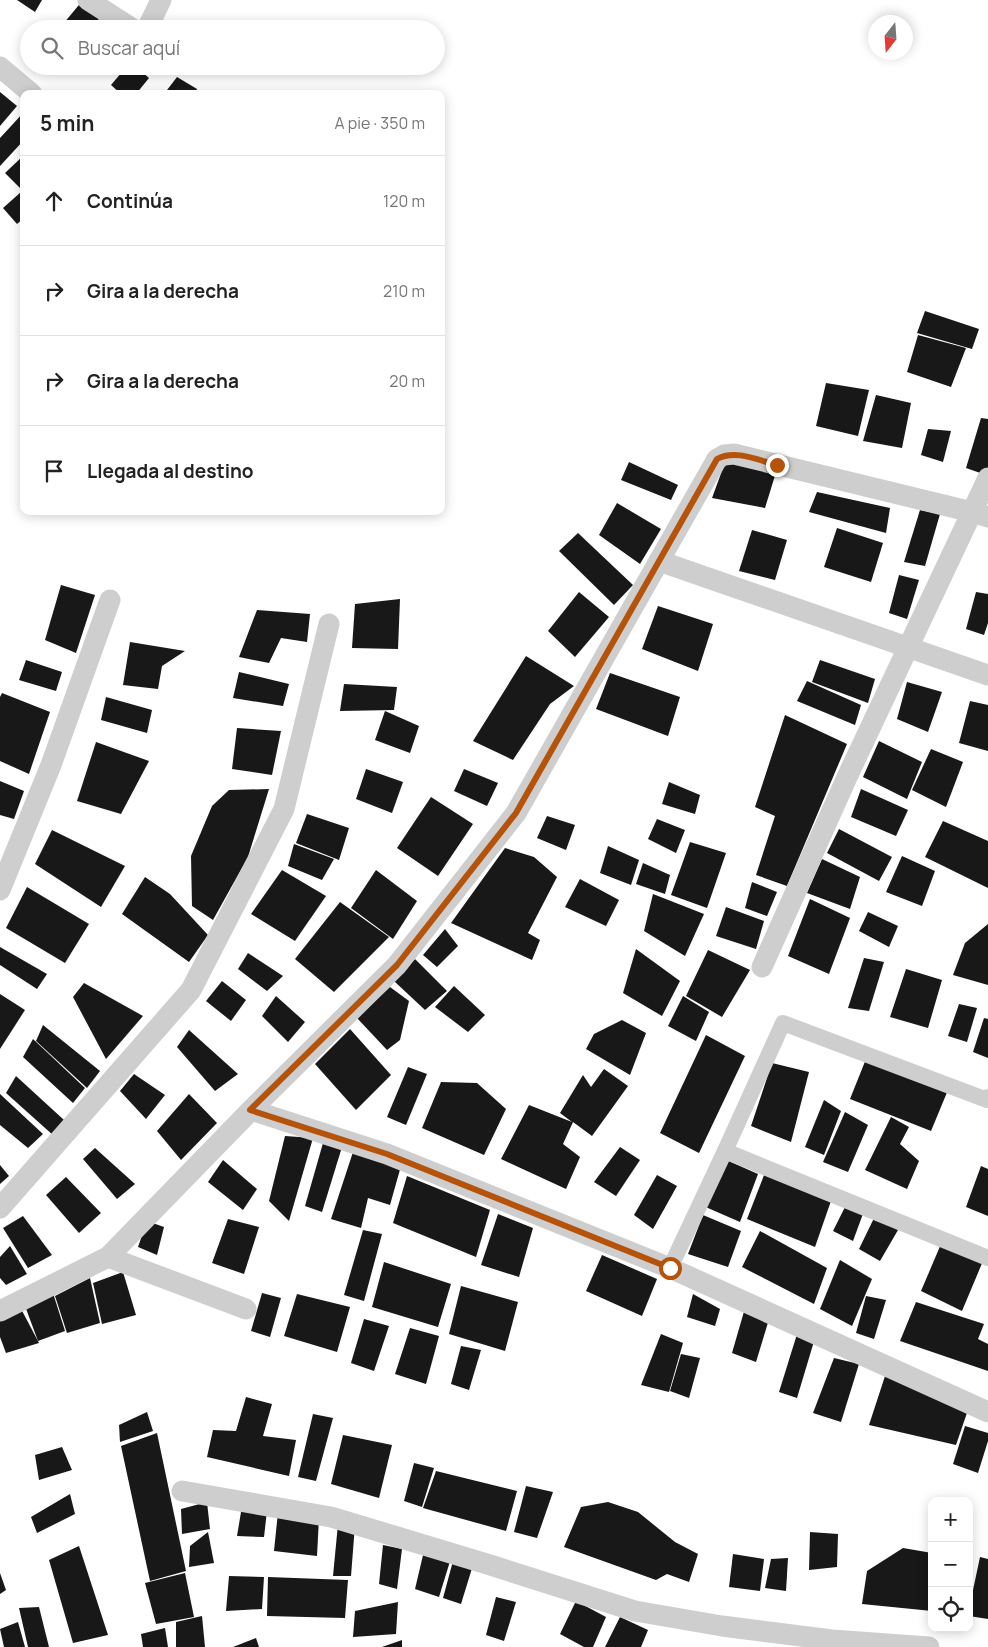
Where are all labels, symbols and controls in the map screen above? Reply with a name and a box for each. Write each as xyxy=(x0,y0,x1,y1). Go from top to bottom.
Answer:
north arrow xyxy=(868,15,913,60)
search box xyxy=(20,20,445,75)
icon: search xyxy=(38,34,66,62)
text: Buscar aquí xyxy=(78,35,180,61)
text: 5 min xyxy=(40,109,94,137)
text: A pie · 350 m xyxy=(334,112,425,134)
icon: ahead xyxy=(40,187,68,215)
text: Continúa xyxy=(87,188,173,214)
text: 120 m xyxy=(383,190,425,212)
icon: right xyxy=(40,277,68,305)
text: Gira a la derecha xyxy=(87,278,239,304)
text: 210 m xyxy=(383,280,425,302)
icon: right xyxy=(40,367,68,395)
text: Gira a la derecha xyxy=(87,368,239,394)
text: 20 m xyxy=(389,370,425,392)
route end xyxy=(766,454,789,477)
icon: arrive xyxy=(40,457,68,485)
text: Llegada al destino xyxy=(87,458,254,484)
route start xyxy=(659,1257,682,1280)
map controls xyxy=(928,1497,973,1632)
button: + xyxy=(928,1497,973,1542)
button: − xyxy=(928,1542,973,1587)
button: locate xyxy=(928,1587,973,1632)

